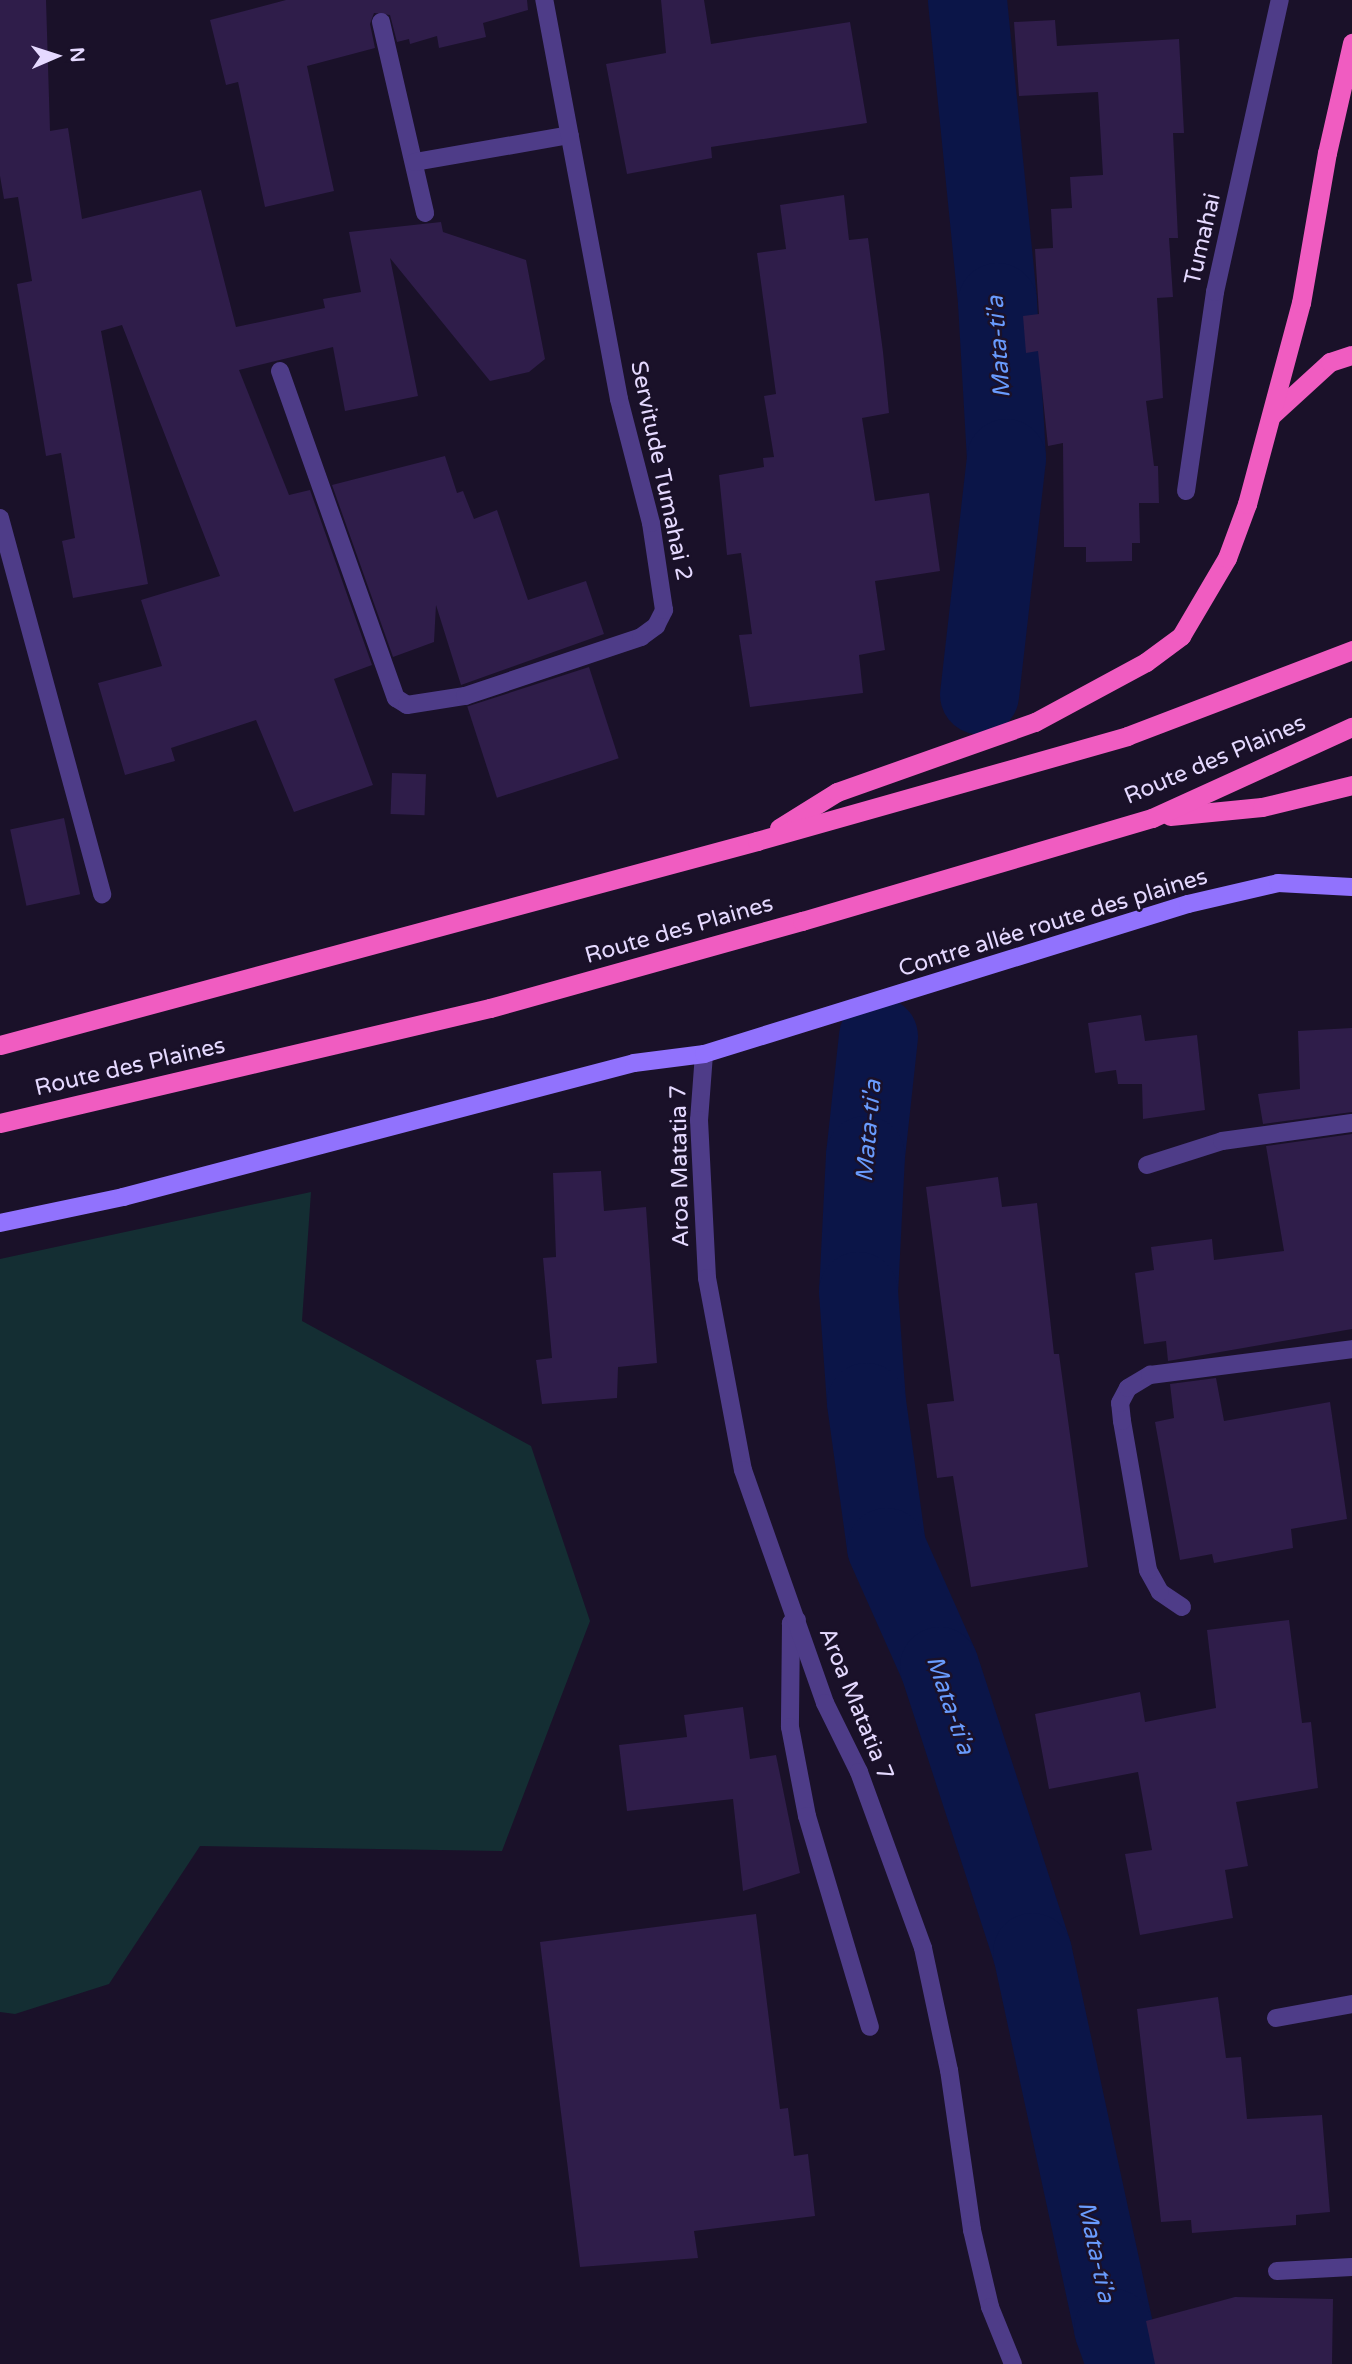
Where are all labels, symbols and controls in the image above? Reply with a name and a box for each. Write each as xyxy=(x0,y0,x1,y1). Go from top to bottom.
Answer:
north arrow xyxy=(21,21,91,91)
text: N xyxy=(66,47,88,63)
street label: Tumahai xyxy=(1179,190,1227,288)
water label: Mata-ti'a xyxy=(981,295,1017,399)
street label: Servitude Tumahai 2 xyxy=(624,359,698,583)
street label: Route des Plaines xyxy=(1120,709,1310,811)
street label: Contre allée route des plaines xyxy=(895,863,1211,983)
street label: Route des Plaines xyxy=(582,890,776,970)
street label: Route des Plaines xyxy=(32,1032,228,1102)
water label: Mata-ti'a xyxy=(850,1079,888,1183)
street label: Aroa Matatia 7 xyxy=(665,1085,695,1247)
street label: Aroa Matatia 7 xyxy=(813,1623,899,1785)
water label: Mata-ti'a xyxy=(920,1652,980,1758)
water label: Mata-ti'a xyxy=(1071,2199,1121,2305)

